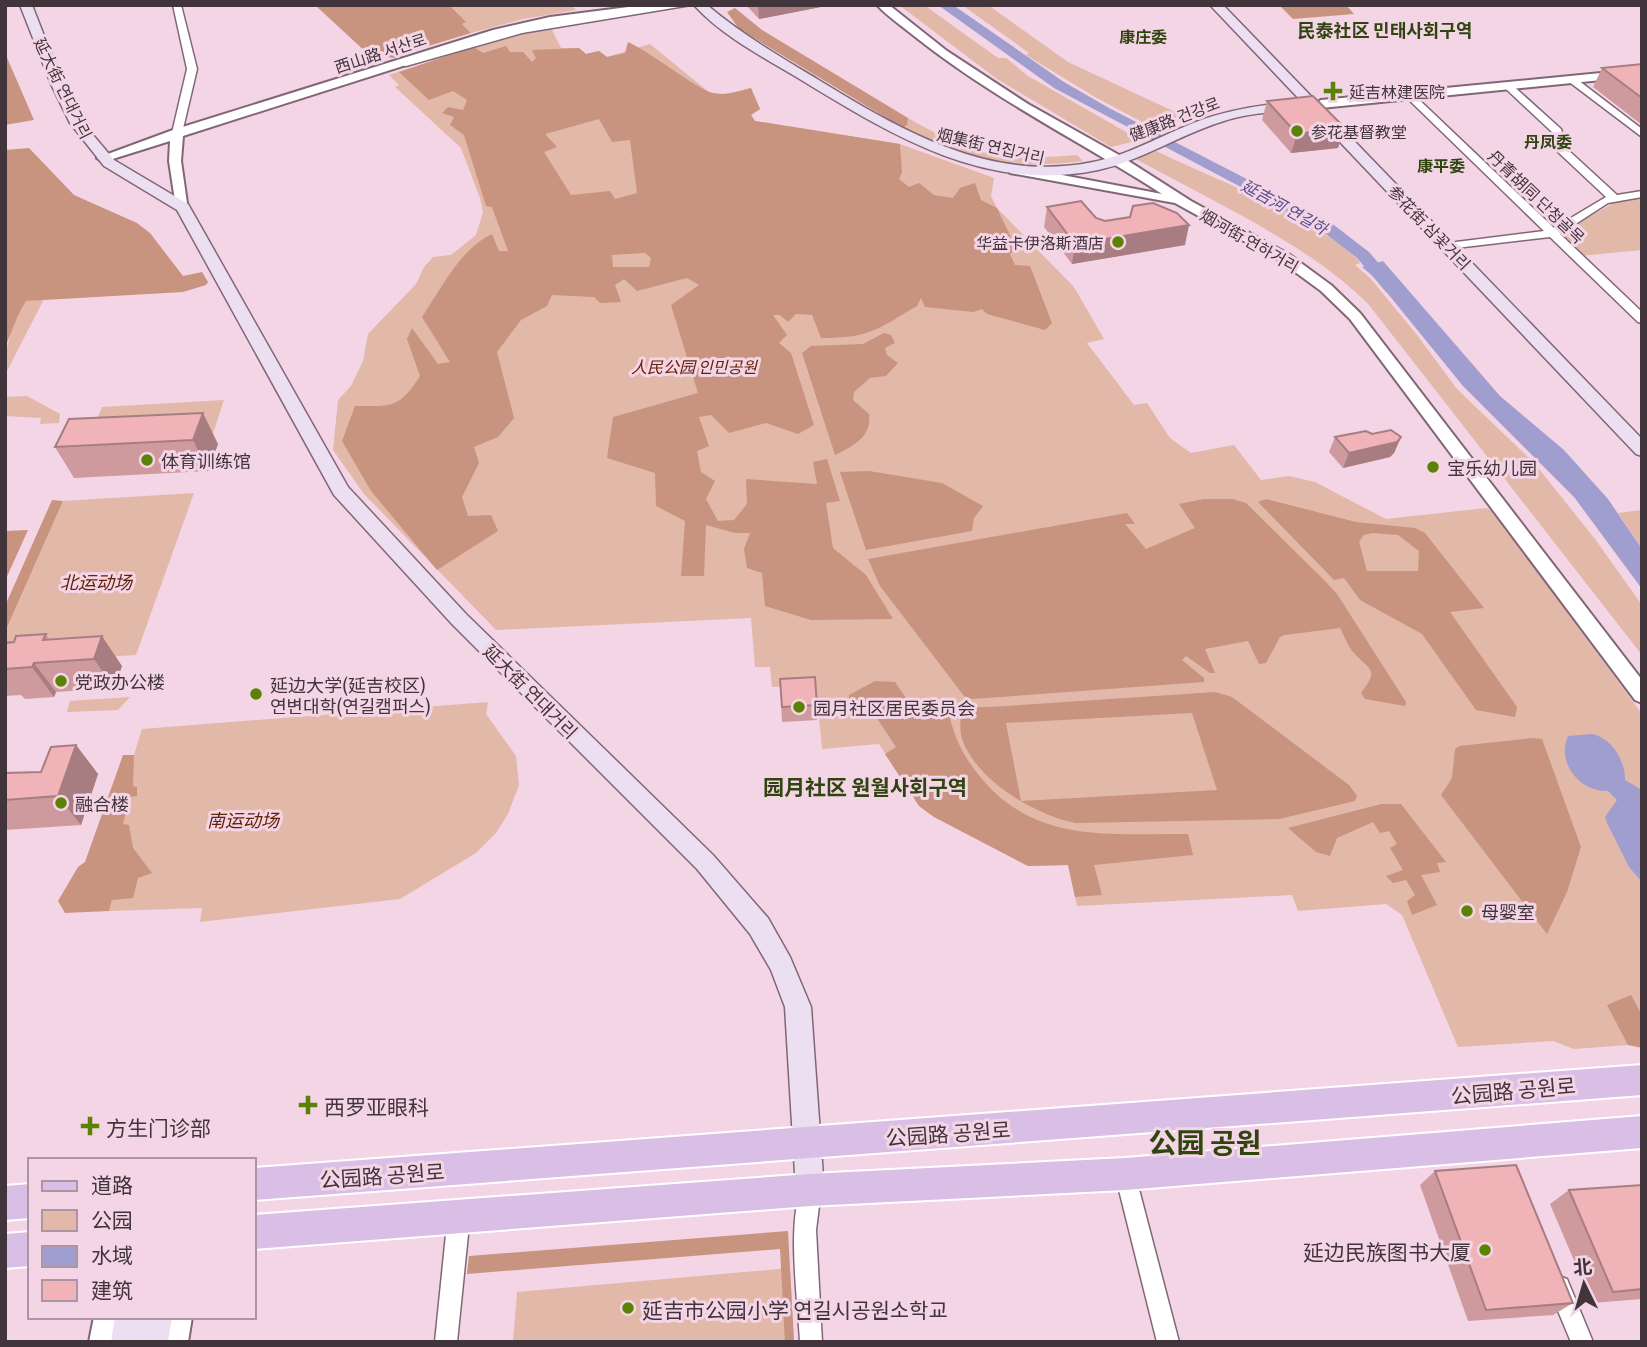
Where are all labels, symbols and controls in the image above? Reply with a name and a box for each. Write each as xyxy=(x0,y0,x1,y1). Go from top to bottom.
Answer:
district label: 民泰社区 민태사회구역 xyxy=(1298,16,1472,43)
district label: 康庄委 xyxy=(1119,24,1167,48)
street label: 西山路 서산로 xyxy=(331,26,429,78)
street label: 延大街 연대거리 xyxy=(29,33,99,143)
place label: 延吉林建医院 xyxy=(1349,79,1445,103)
marker: 延吉林建医院 xyxy=(1323,81,1343,101)
street label: 健康路 건강로 xyxy=(1125,90,1223,146)
place label: 参花基督教堂 xyxy=(1311,119,1407,143)
street label: 烟集街 연집거리 xyxy=(935,121,1047,169)
marker: 参花基督教堂 xyxy=(1289,123,1305,139)
district label: 丹凤委 xyxy=(1524,129,1572,153)
street label: 丹青胡同 단청골목 xyxy=(1483,144,1591,249)
district label: 康平委 xyxy=(1417,153,1465,177)
water label: 延吉河 연길하 xyxy=(1238,172,1334,241)
street label: 参花街 삼꽃거리 xyxy=(1383,179,1477,275)
street label: 烟河街 연하거리 xyxy=(1196,202,1304,278)
place label: 华益卡伊洛斯酒店 xyxy=(976,230,1104,254)
marker: 华益卡伊洛斯酒店 xyxy=(1110,234,1126,250)
park label: 人民公园 인민공원 xyxy=(631,354,758,378)
place label: 体育训练馆 xyxy=(161,447,251,474)
marker: 体育训练馆 xyxy=(139,452,155,468)
place label: 宝乐幼儿园 xyxy=(1447,454,1537,481)
marker: 宝乐幼儿园 xyxy=(1425,459,1441,475)
park label: 北运动场 xyxy=(60,568,134,595)
street label: 延大街 연대거리 xyxy=(478,638,584,744)
place label: 党政办公楼 xyxy=(75,668,165,695)
place label: 延边大学(延吉校区) 연변대학(연길캠퍼스) xyxy=(270,671,431,719)
marker: 党政办公楼 xyxy=(53,673,69,689)
marker: 延边大学(延吉校区) 연변대학(연길캠퍼스) xyxy=(248,686,264,702)
place label: 园月社区居民委员会 xyxy=(813,694,975,721)
marker: 园月社区居民委员会 xyxy=(791,699,807,715)
district label: 园月社区 원월사회구역 xyxy=(763,770,967,801)
place label: 融合楼 xyxy=(75,790,129,817)
marker: 融合楼 xyxy=(53,795,69,811)
park label: 南运动场 xyxy=(207,806,281,833)
place label: 母婴室 xyxy=(1481,898,1535,925)
marker: 母婴室 xyxy=(1459,903,1475,919)
street label: 公园路 공원로 xyxy=(1449,1068,1577,1110)
place label: 西罗亚眼科 xyxy=(324,1090,429,1121)
marker: 西罗亚眼科 xyxy=(298,1095,318,1115)
place label: 方生门诊部 xyxy=(106,1111,211,1142)
street label: 公园路 공원로 xyxy=(884,1112,1012,1152)
marker: 方生门诊部 xyxy=(80,1116,100,1136)
district label: 公园 공원 xyxy=(1148,1120,1262,1162)
street label: 公园路 공원로 xyxy=(318,1154,446,1194)
legend xyxy=(28,1158,256,1319)
text: 道路 xyxy=(91,1168,133,1199)
text: 公园 xyxy=(91,1203,133,1234)
place label: 延边民族图书大厦 xyxy=(1303,1235,1471,1266)
text: 水域 xyxy=(91,1238,133,1269)
marker: 延边民族图书大厦 xyxy=(1477,1242,1493,1258)
north arrow xyxy=(1549,1249,1619,1319)
text: 北 xyxy=(1572,1251,1593,1281)
text: 建筑 xyxy=(91,1273,133,1304)
place label: 延吉市公园小学 연길시공원소학교 xyxy=(642,1293,948,1324)
marker: 延吉市公园小学 연길시공원소학교 xyxy=(620,1300,636,1316)

